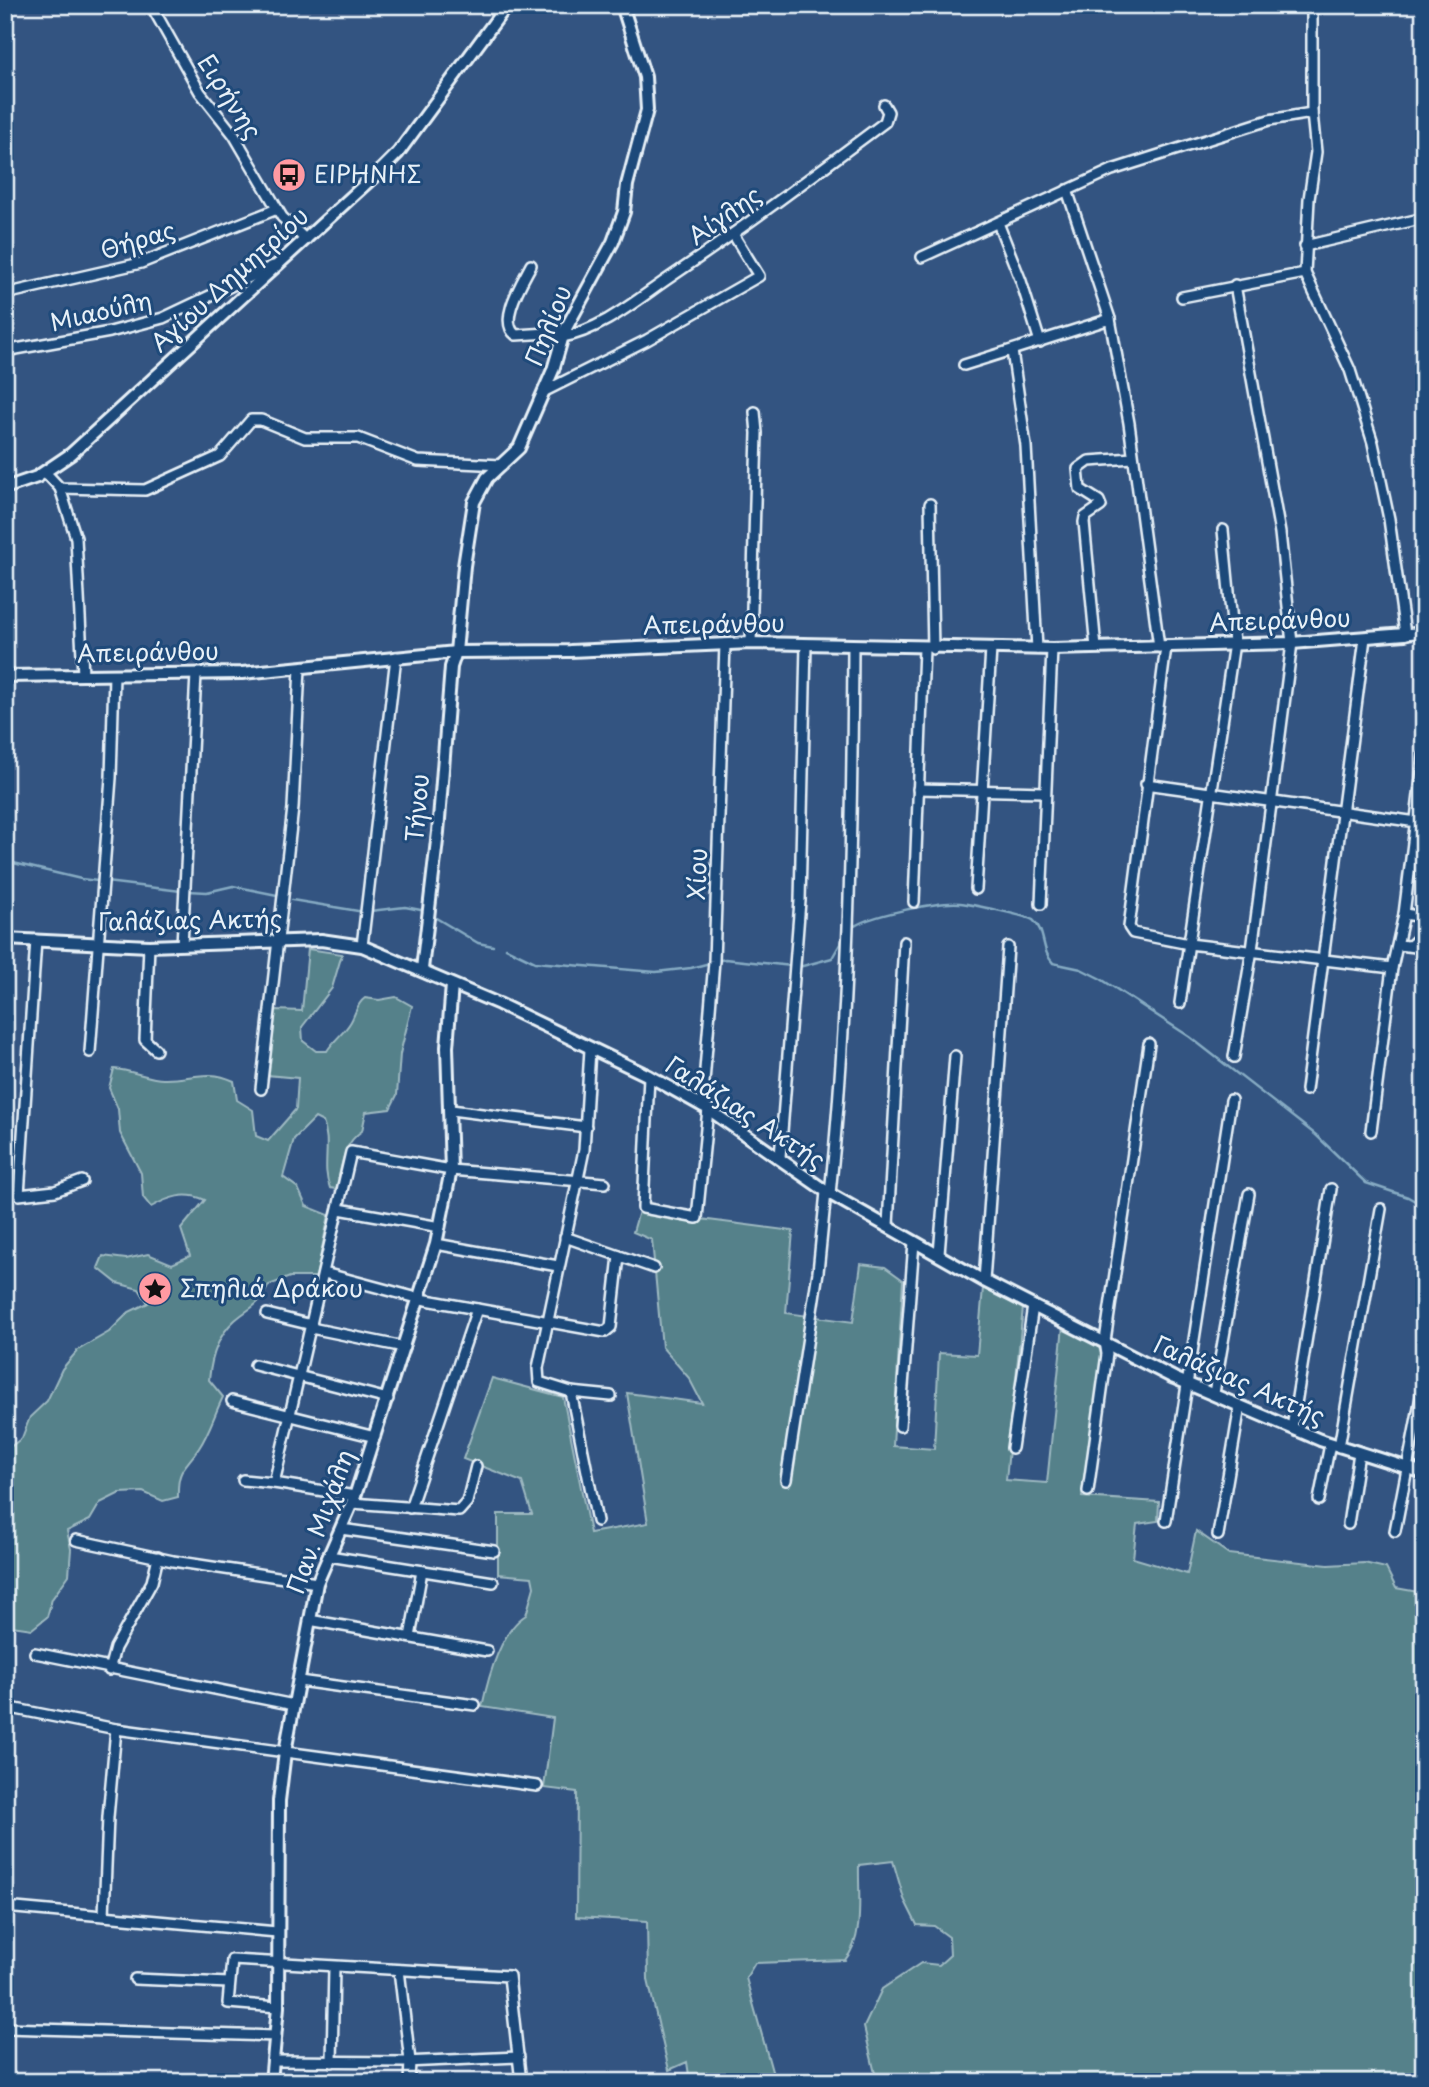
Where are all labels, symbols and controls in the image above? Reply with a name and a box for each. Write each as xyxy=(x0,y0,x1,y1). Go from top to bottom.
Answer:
street label: Ειρήνης xyxy=(190,46,272,146)
place label: ΕΙΡΗΝΗΣ xyxy=(314,155,421,191)
bus stop icon: ΕΙΡΗΝΗΣ xyxy=(270,156,308,194)
street label: Αίγλης xyxy=(680,176,768,253)
street label: Αγίου Δημητρίου xyxy=(142,198,316,359)
street label: Θήρας xyxy=(96,211,179,267)
street label: Πηλίου xyxy=(515,279,580,371)
street label: Μιαούλη xyxy=(46,281,155,339)
street label: Απειράνθου xyxy=(1209,599,1351,639)
street label: Απειράνθου xyxy=(643,604,785,642)
street label: Απειράνθου xyxy=(77,632,219,670)
street label: Τήνου xyxy=(395,772,437,843)
street label: Χίου xyxy=(677,847,715,901)
street label: Γαλάζιας Ακτής xyxy=(97,899,282,939)
street label: Γαλάζιας Ακτής xyxy=(659,1046,833,1177)
place label: Σπηλιά Δράκου xyxy=(180,1269,363,1305)
place icon: Σπηλιά Δράκου xyxy=(136,1270,174,1308)
street label: Γαλάζιας Ακτής xyxy=(1148,1325,1331,1433)
street label: Παν. Μιχάλη xyxy=(276,1444,362,1599)

